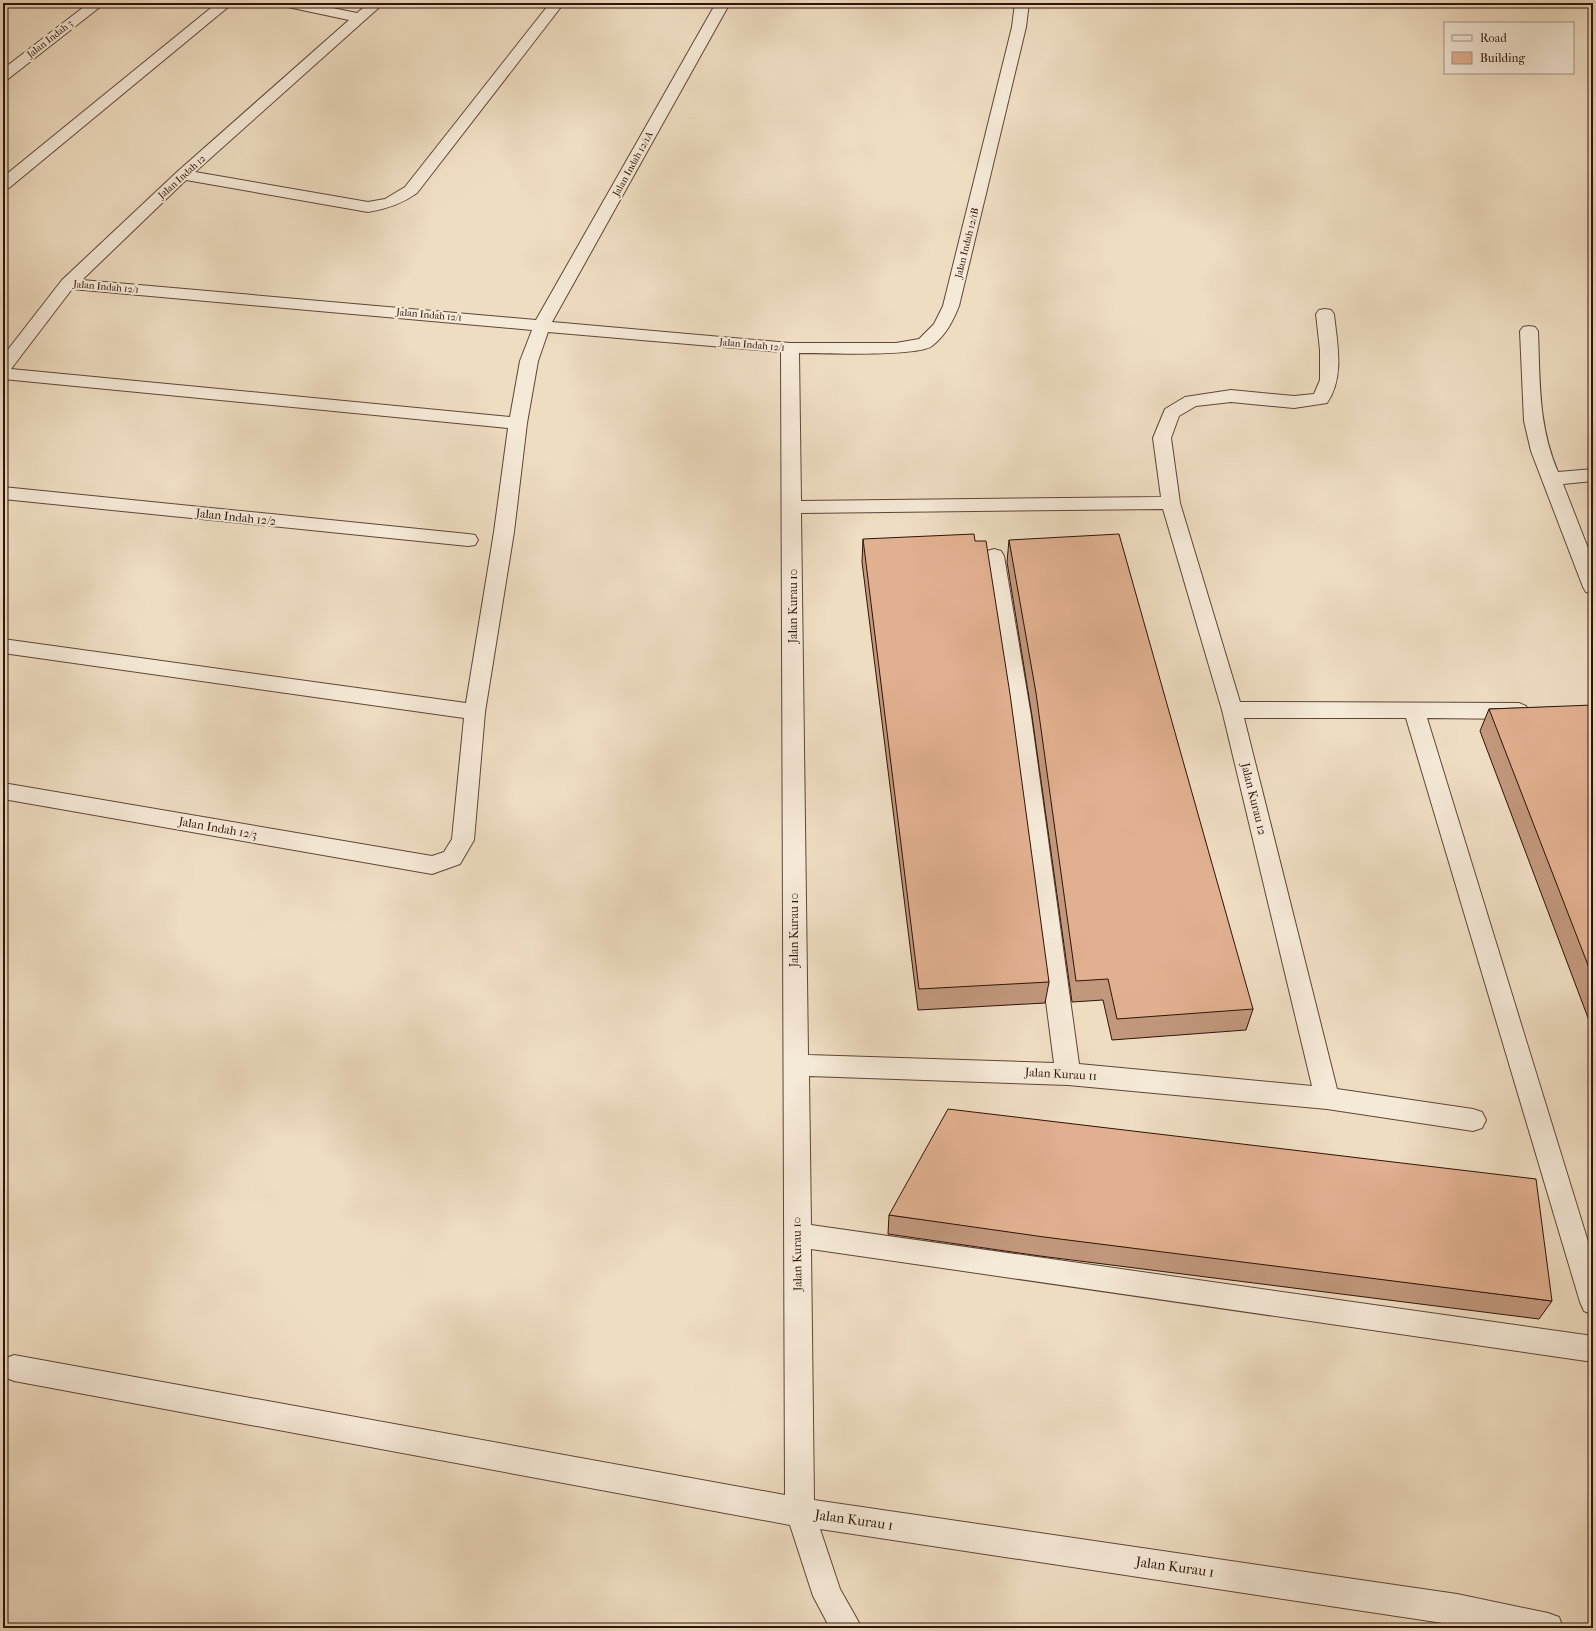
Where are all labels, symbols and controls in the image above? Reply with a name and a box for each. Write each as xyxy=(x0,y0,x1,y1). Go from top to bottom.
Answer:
street label: Jalan Indah 3 xyxy=(24,17,75,61)
legend xyxy=(1444,22,1574,74)
text: Road xyxy=(1480,31,1507,45)
text: Building xyxy=(1480,51,1525,65)
street label: Jalan Indah 12/1A xyxy=(610,129,656,199)
street label: Jalan Indah 12 xyxy=(155,153,208,202)
street label: Jalan Indah 12/1B xyxy=(952,207,982,280)
street label: Jalan Indah 12/1 xyxy=(72,278,139,296)
street label: Jalan Indah 12/1 xyxy=(395,306,462,324)
street label: Jalan Indah 12/1 xyxy=(718,336,785,354)
street label: Jalan Indah 12/2 xyxy=(194,506,277,528)
street label: Jalan Kurau 10 xyxy=(786,569,800,644)
street label: Jalan Kurau 12 xyxy=(1238,760,1270,837)
street label: Jalan Indah 12/3 xyxy=(177,814,258,842)
street label: Jalan Kurau 10 xyxy=(787,893,801,968)
street label: Jalan Kurau 11 xyxy=(1024,1065,1097,1083)
street label: Jalan Kurau 10 xyxy=(789,1217,805,1292)
street label: Jalan Kurau 1 xyxy=(813,1506,894,1534)
street label: Jalan Kurau 1 xyxy=(1134,1553,1215,1581)

